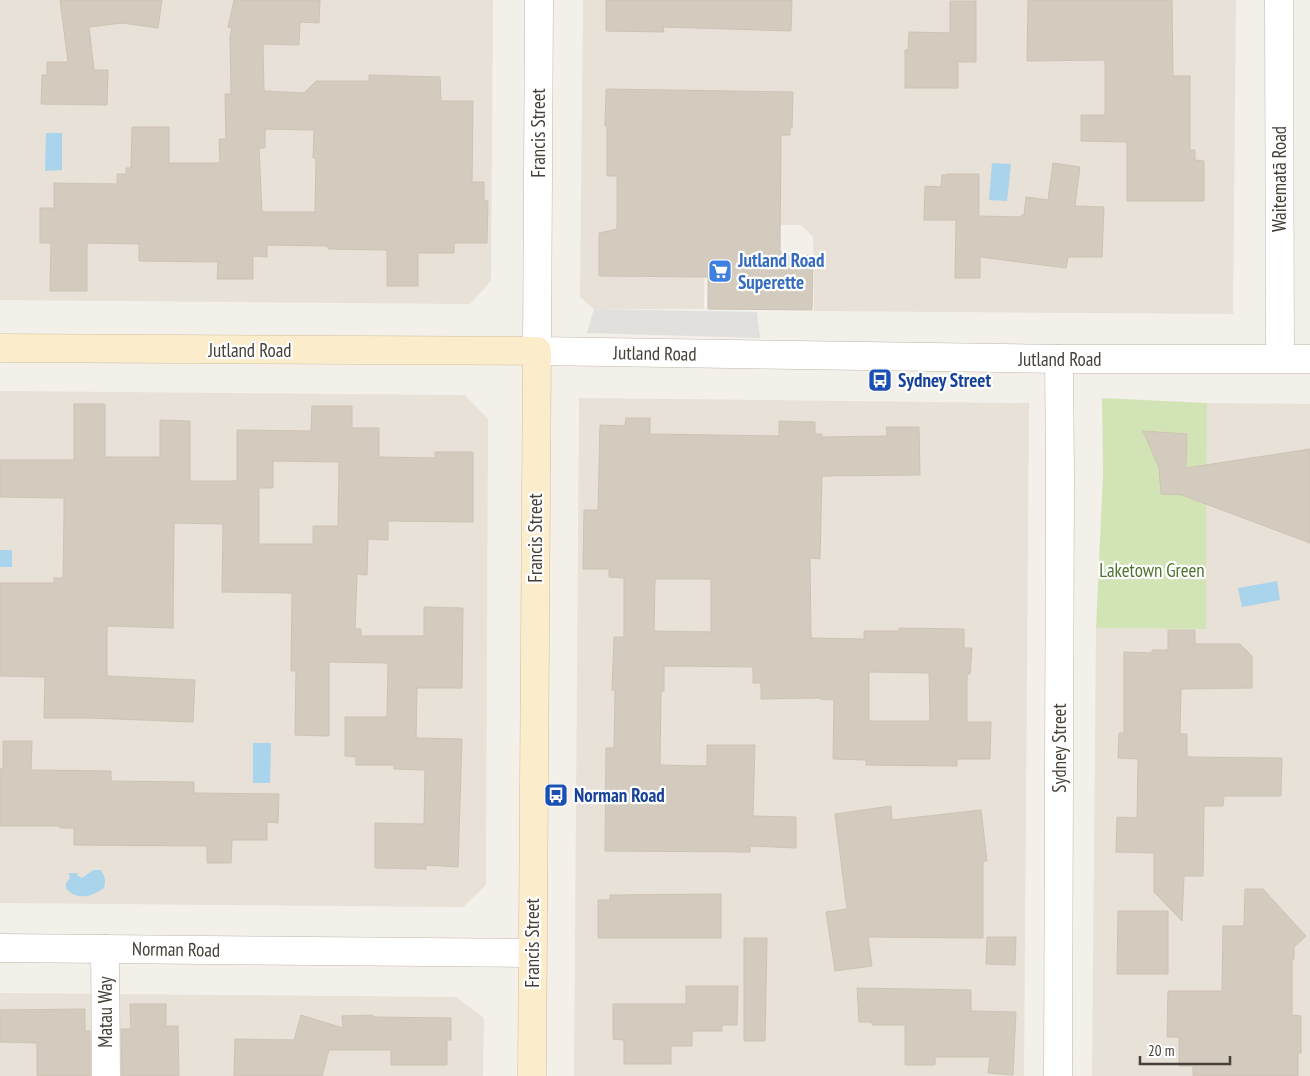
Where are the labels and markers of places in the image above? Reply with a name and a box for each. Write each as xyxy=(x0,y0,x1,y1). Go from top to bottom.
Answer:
place label: Jutland Road Superette xyxy=(737,248,824,294)
supermarket icon: Jutland Road Superette xyxy=(707,258,733,284)
bus stop icon: Sydney Street xyxy=(867,367,893,393)
place label: Sydney Street xyxy=(898,368,991,392)
bus stop icon: Norman Road xyxy=(543,782,569,808)
place label: Norman Road xyxy=(574,783,665,807)

